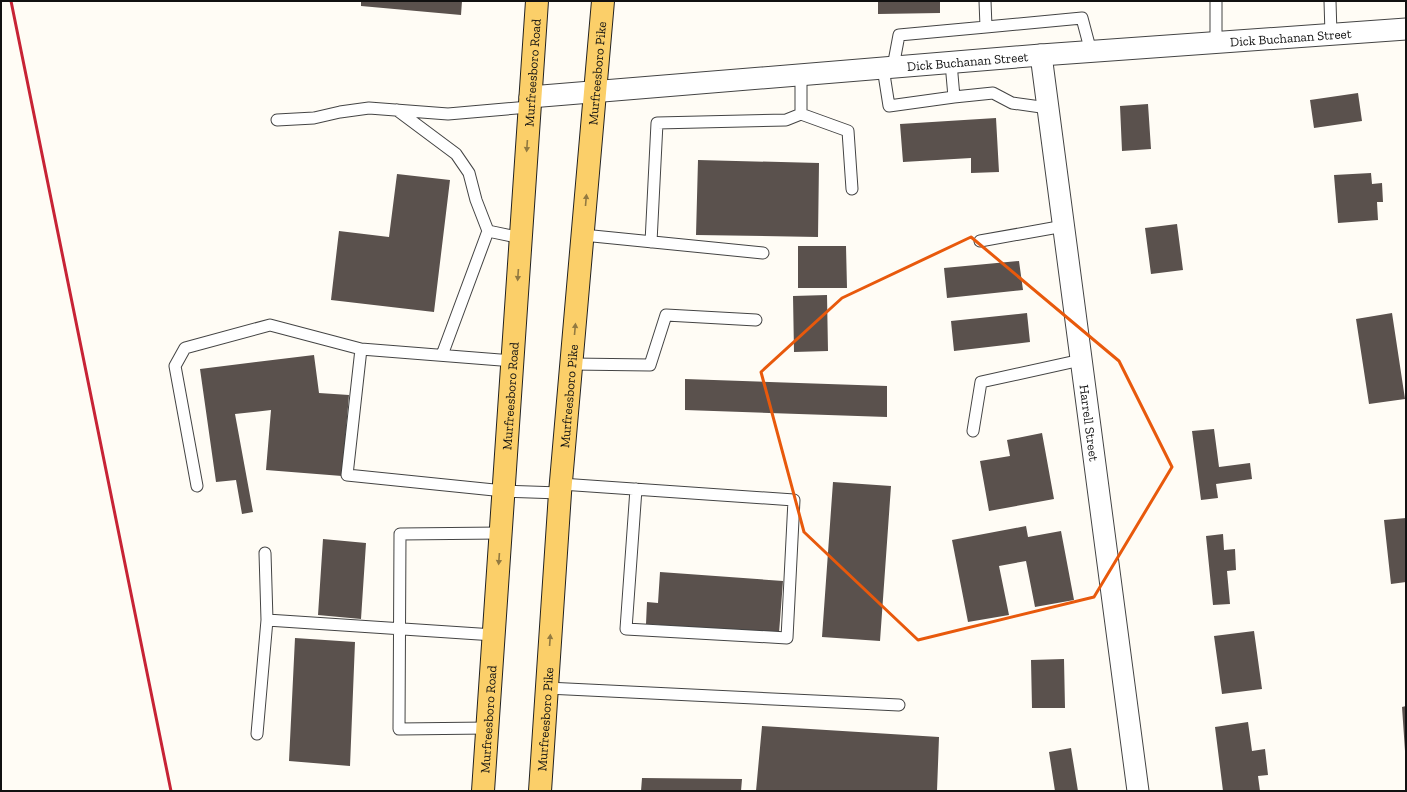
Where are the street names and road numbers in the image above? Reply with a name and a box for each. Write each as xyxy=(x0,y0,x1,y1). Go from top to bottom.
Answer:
street label: Murfreesboro Road xyxy=(521,18,543,127)
street label: Murfreesboro Pike xyxy=(585,21,609,126)
street label: Dick Buchanan Street xyxy=(1229,25,1352,49)
street label: Dick Buchanan Street xyxy=(906,49,1029,73)
street label: Murfreesboro Road xyxy=(499,341,521,450)
street label: Murfreesboro Pike xyxy=(556,344,580,449)
street label: Harrell Street xyxy=(1077,384,1102,462)
street label: Murfreesboro Road xyxy=(477,665,499,774)
street label: Murfreesboro Pike xyxy=(534,667,556,772)

